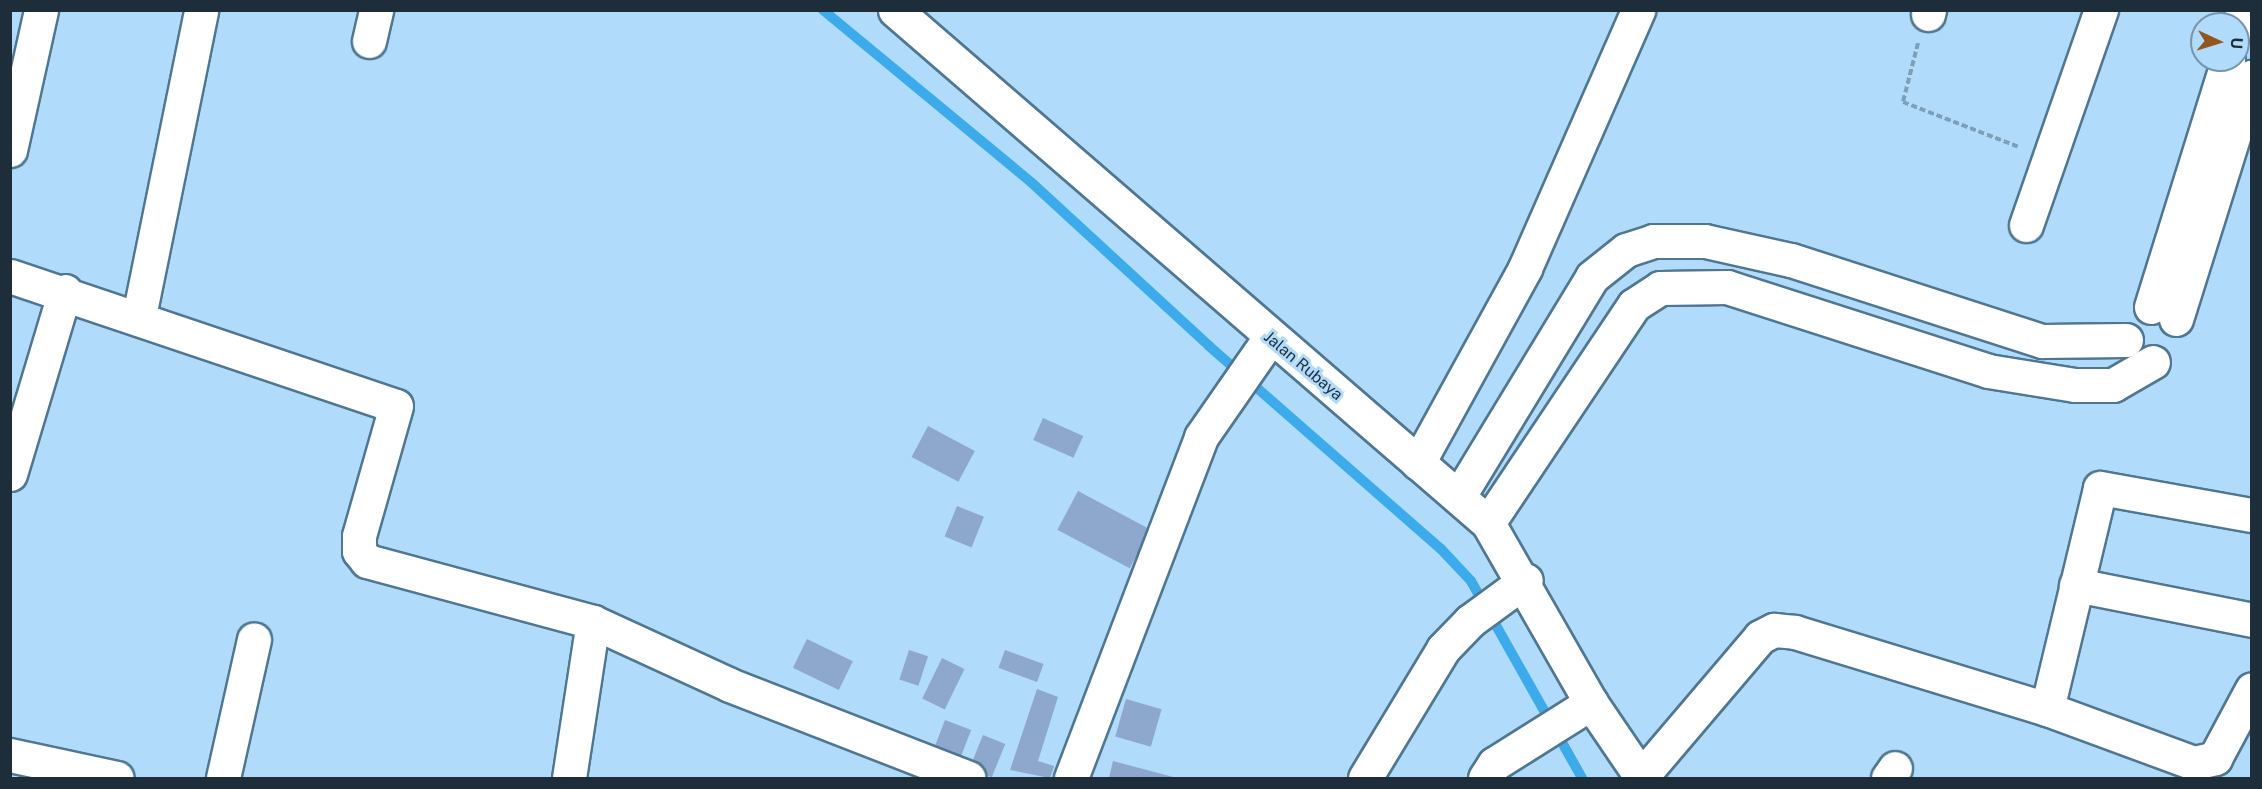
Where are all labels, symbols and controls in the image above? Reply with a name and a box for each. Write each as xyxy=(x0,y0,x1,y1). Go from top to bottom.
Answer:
north arrow xyxy=(2190,12,2250,72)
text: U xyxy=(2227,37,2246,50)
street label: Jalan Rubaya xyxy=(1260,327,1346,405)

